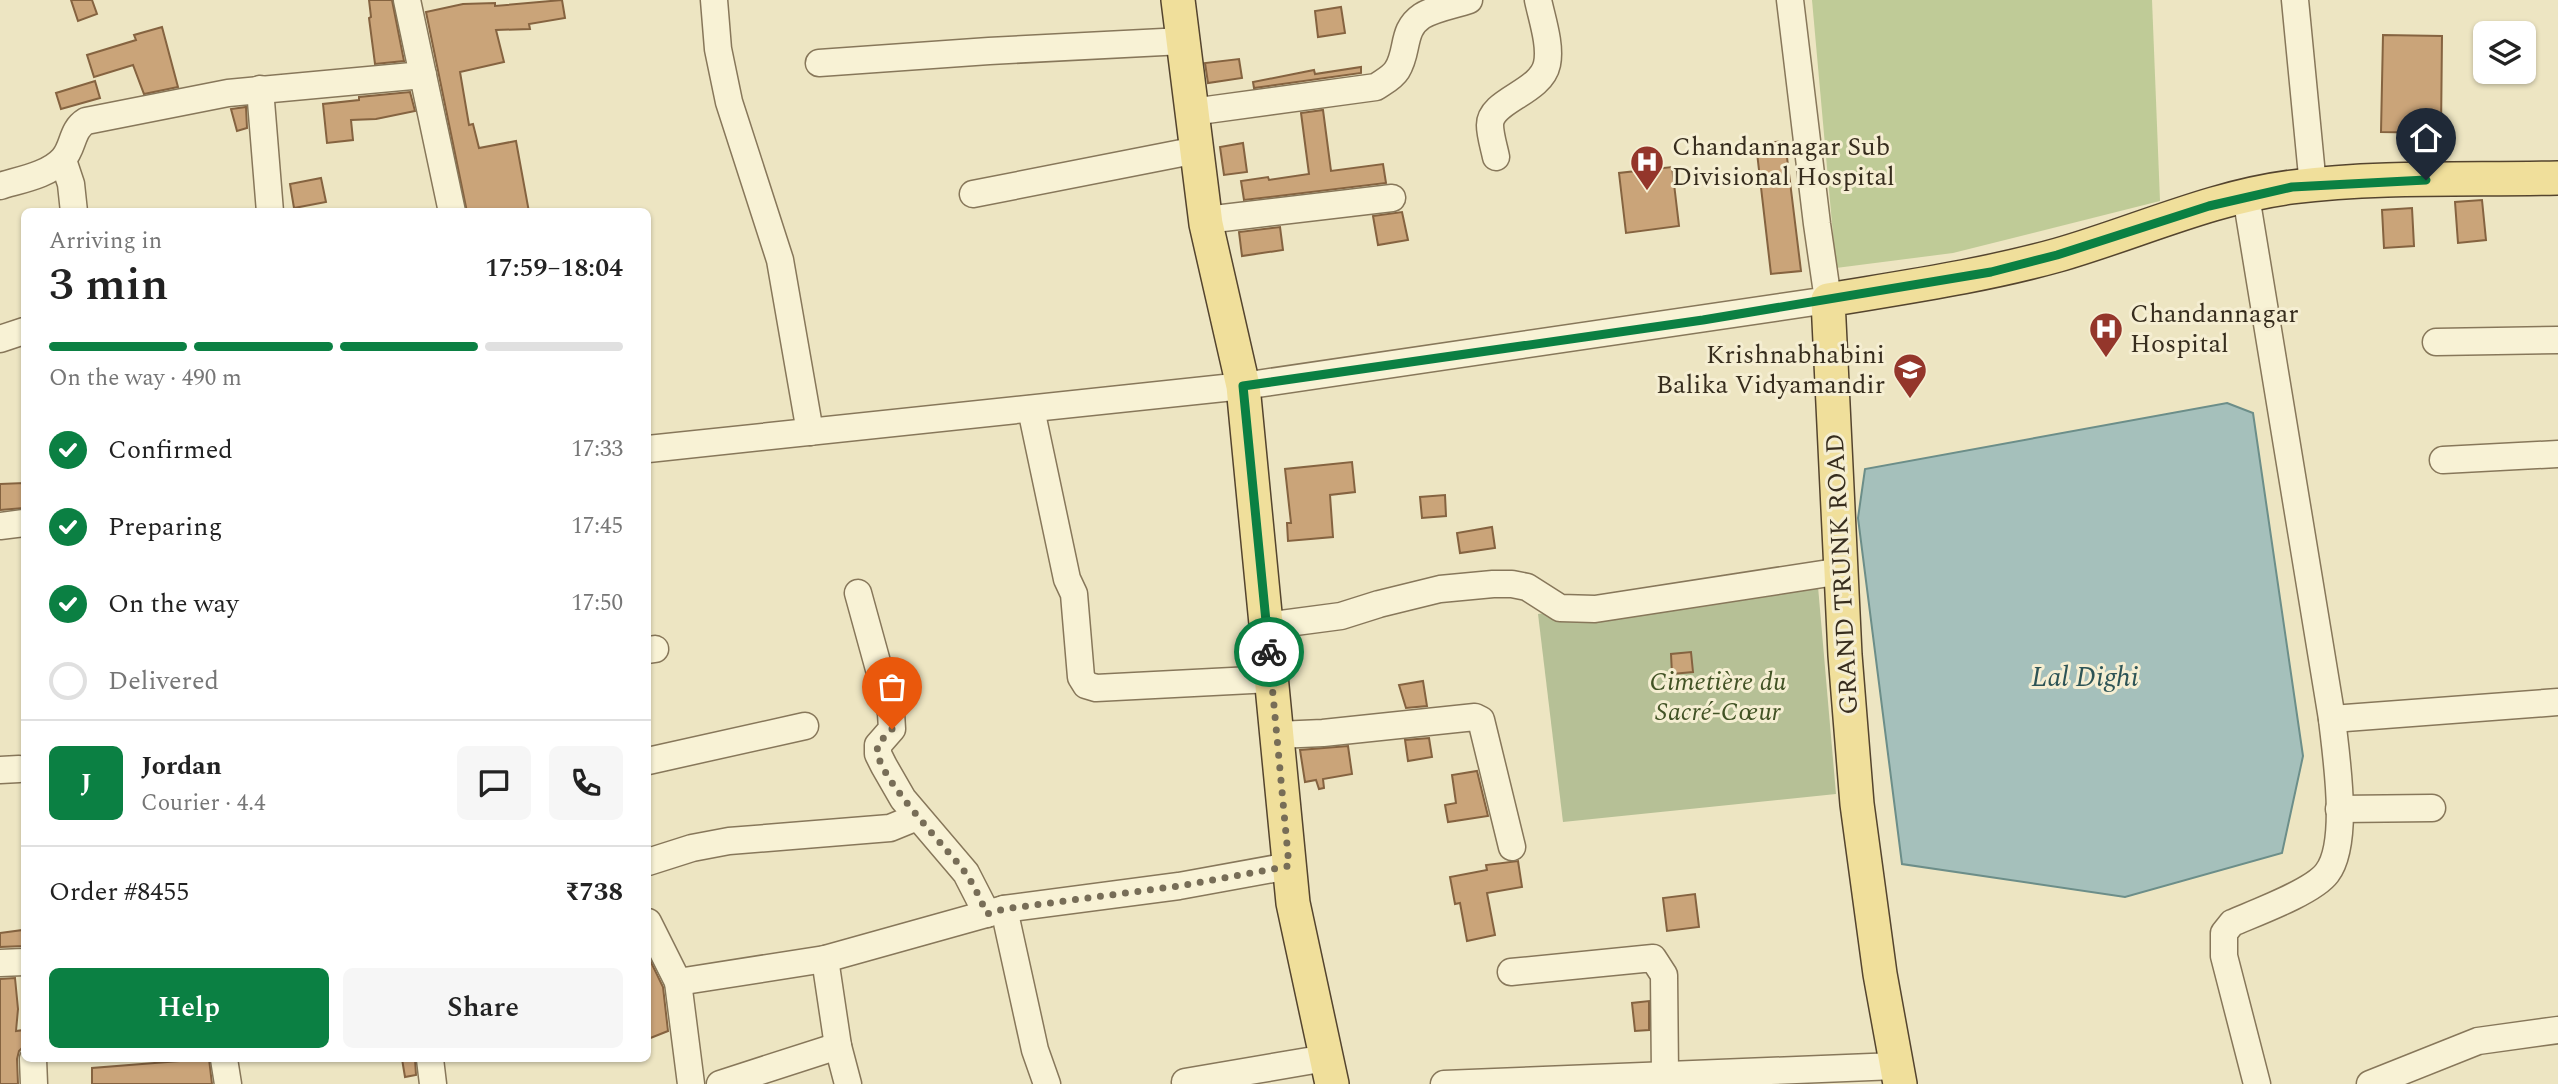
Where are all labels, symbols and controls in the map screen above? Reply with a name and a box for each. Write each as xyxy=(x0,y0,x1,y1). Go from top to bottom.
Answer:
map controls xyxy=(2473,21,2536,84)
button: layers xyxy=(2473,21,2536,84)
pin xyxy=(2396,108,2456,180)
icon: home xyxy=(2407,119,2445,157)
place label: Chandannagar Sub Divisional Hospital xyxy=(1672,127,1895,197)
hospital icon: Chandannagar Sub Divisional Hospital xyxy=(1628,143,1666,192)
text: Arriving in xyxy=(49,224,162,259)
text: 17:59–18:04 xyxy=(485,248,623,288)
text: 3 min xyxy=(49,250,168,320)
place label: Chandannagar Hospital xyxy=(2130,294,2299,364)
hospital icon: Chandannagar Hospital xyxy=(2087,310,2125,359)
place label: Krishnabhabini Balika Vidyamandir xyxy=(1656,335,1885,405)
school or university icon: Krishnabhabini Balika Vidyamandir xyxy=(1891,351,1929,400)
text: On the way · 490 m xyxy=(49,361,242,396)
text: Confirmed xyxy=(108,430,233,470)
icon: check xyxy=(49,431,87,469)
text: 17:33 xyxy=(571,432,623,467)
street label: GRAND TRUNK ROAD xyxy=(1815,432,1869,716)
text: Preparing xyxy=(108,507,222,547)
icon: check xyxy=(49,508,87,546)
text: 17:45 xyxy=(571,509,623,544)
text: On the way xyxy=(108,584,239,624)
icon: check xyxy=(49,585,87,623)
text: 17:50 xyxy=(571,586,623,621)
courier xyxy=(1234,617,1304,687)
icon: bike xyxy=(1250,633,1288,671)
water label: Lal Dighi xyxy=(2031,656,2139,699)
pin xyxy=(862,657,922,729)
text: Delivered xyxy=(108,661,219,701)
park label: Cimetière du Sacré-Cœur xyxy=(1650,662,1787,732)
icon: bag xyxy=(873,668,911,706)
text: Jordan xyxy=(141,746,222,786)
button: chat xyxy=(457,746,531,820)
button: phone xyxy=(549,746,623,820)
text: J xyxy=(80,763,92,803)
text: Courier · 4.4 xyxy=(141,786,266,821)
text: Order #8455 xyxy=(49,872,189,912)
text: ₹738 xyxy=(565,872,623,912)
button: Help xyxy=(49,968,329,1048)
button: Share xyxy=(343,968,623,1048)

